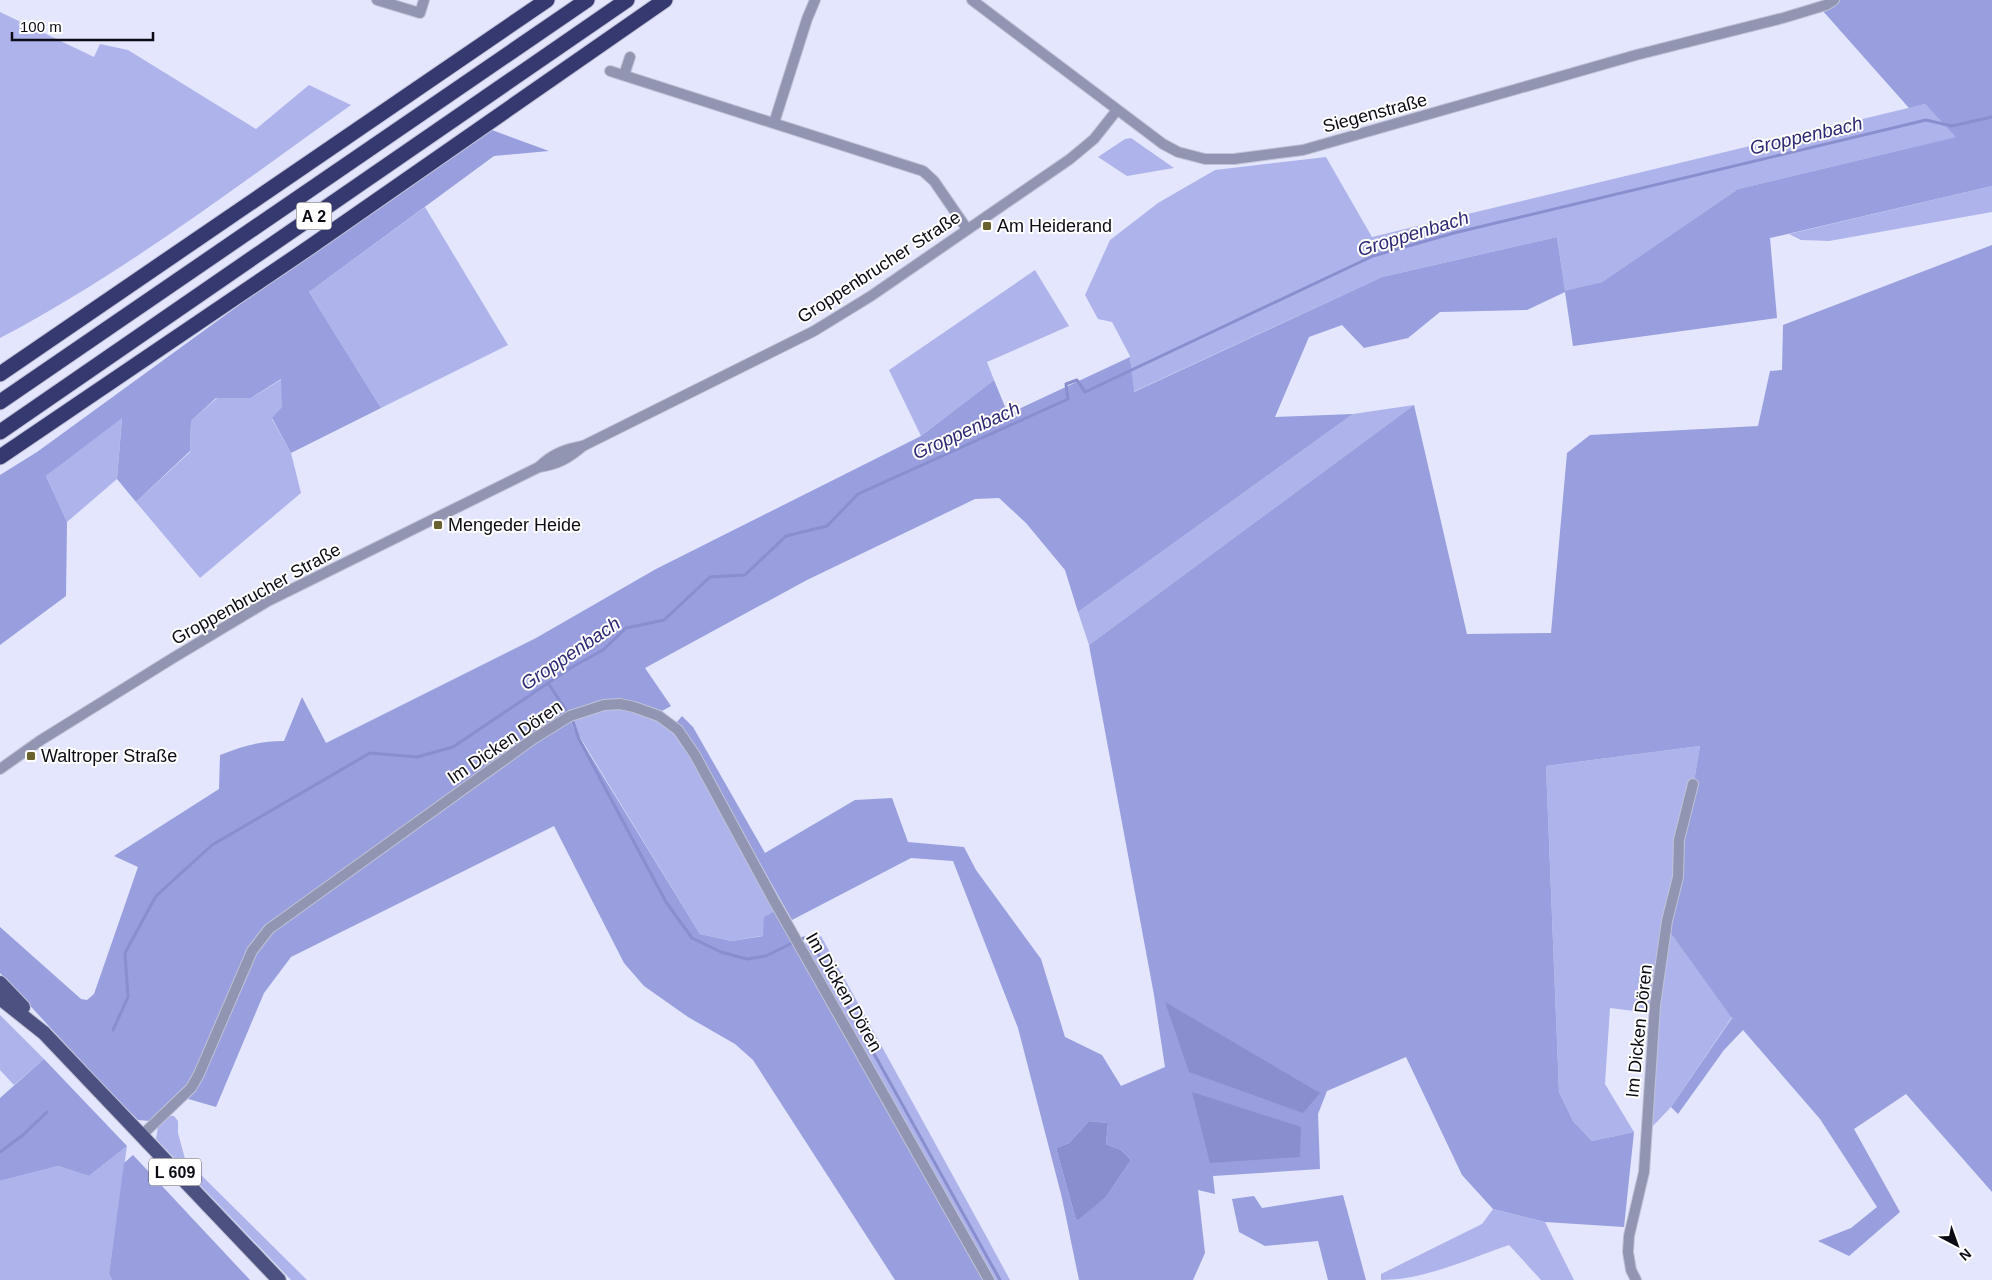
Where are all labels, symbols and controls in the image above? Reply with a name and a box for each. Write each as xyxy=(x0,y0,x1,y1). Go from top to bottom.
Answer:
scale bar xyxy=(12,10,154,42)
text: 100 m xyxy=(20,18,62,35)
street label: Siegenstraße xyxy=(1321,89,1429,137)
water label: Groppenbach xyxy=(1748,112,1865,159)
road number: A 2 xyxy=(296,202,332,230)
street label: Groppenbrucher Straße xyxy=(794,207,964,327)
water label: Groppenbach xyxy=(1355,207,1471,260)
place label: Am Heiderand xyxy=(997,216,1112,236)
marker: Am Heiderand xyxy=(981,220,993,232)
water label: Groppenbach xyxy=(909,397,1023,463)
place label: Mengeder Heide xyxy=(448,515,581,535)
marker: Mengeder Heide xyxy=(432,519,444,531)
street label: Groppenbrucher Straße xyxy=(168,539,344,649)
water label: Groppenbach xyxy=(517,613,624,694)
street label: Im Dicken Dören xyxy=(444,696,566,788)
place label: Waltroper Straße xyxy=(41,746,177,766)
marker: Waltroper Straße xyxy=(25,750,37,762)
street label: Im Dicken Dören xyxy=(802,929,886,1055)
street label: Im Dicken Dören xyxy=(1622,963,1656,1099)
road number: L 609 xyxy=(149,1158,201,1186)
north arrow xyxy=(1932,1220,1982,1270)
text: N xyxy=(1956,1245,1975,1264)

